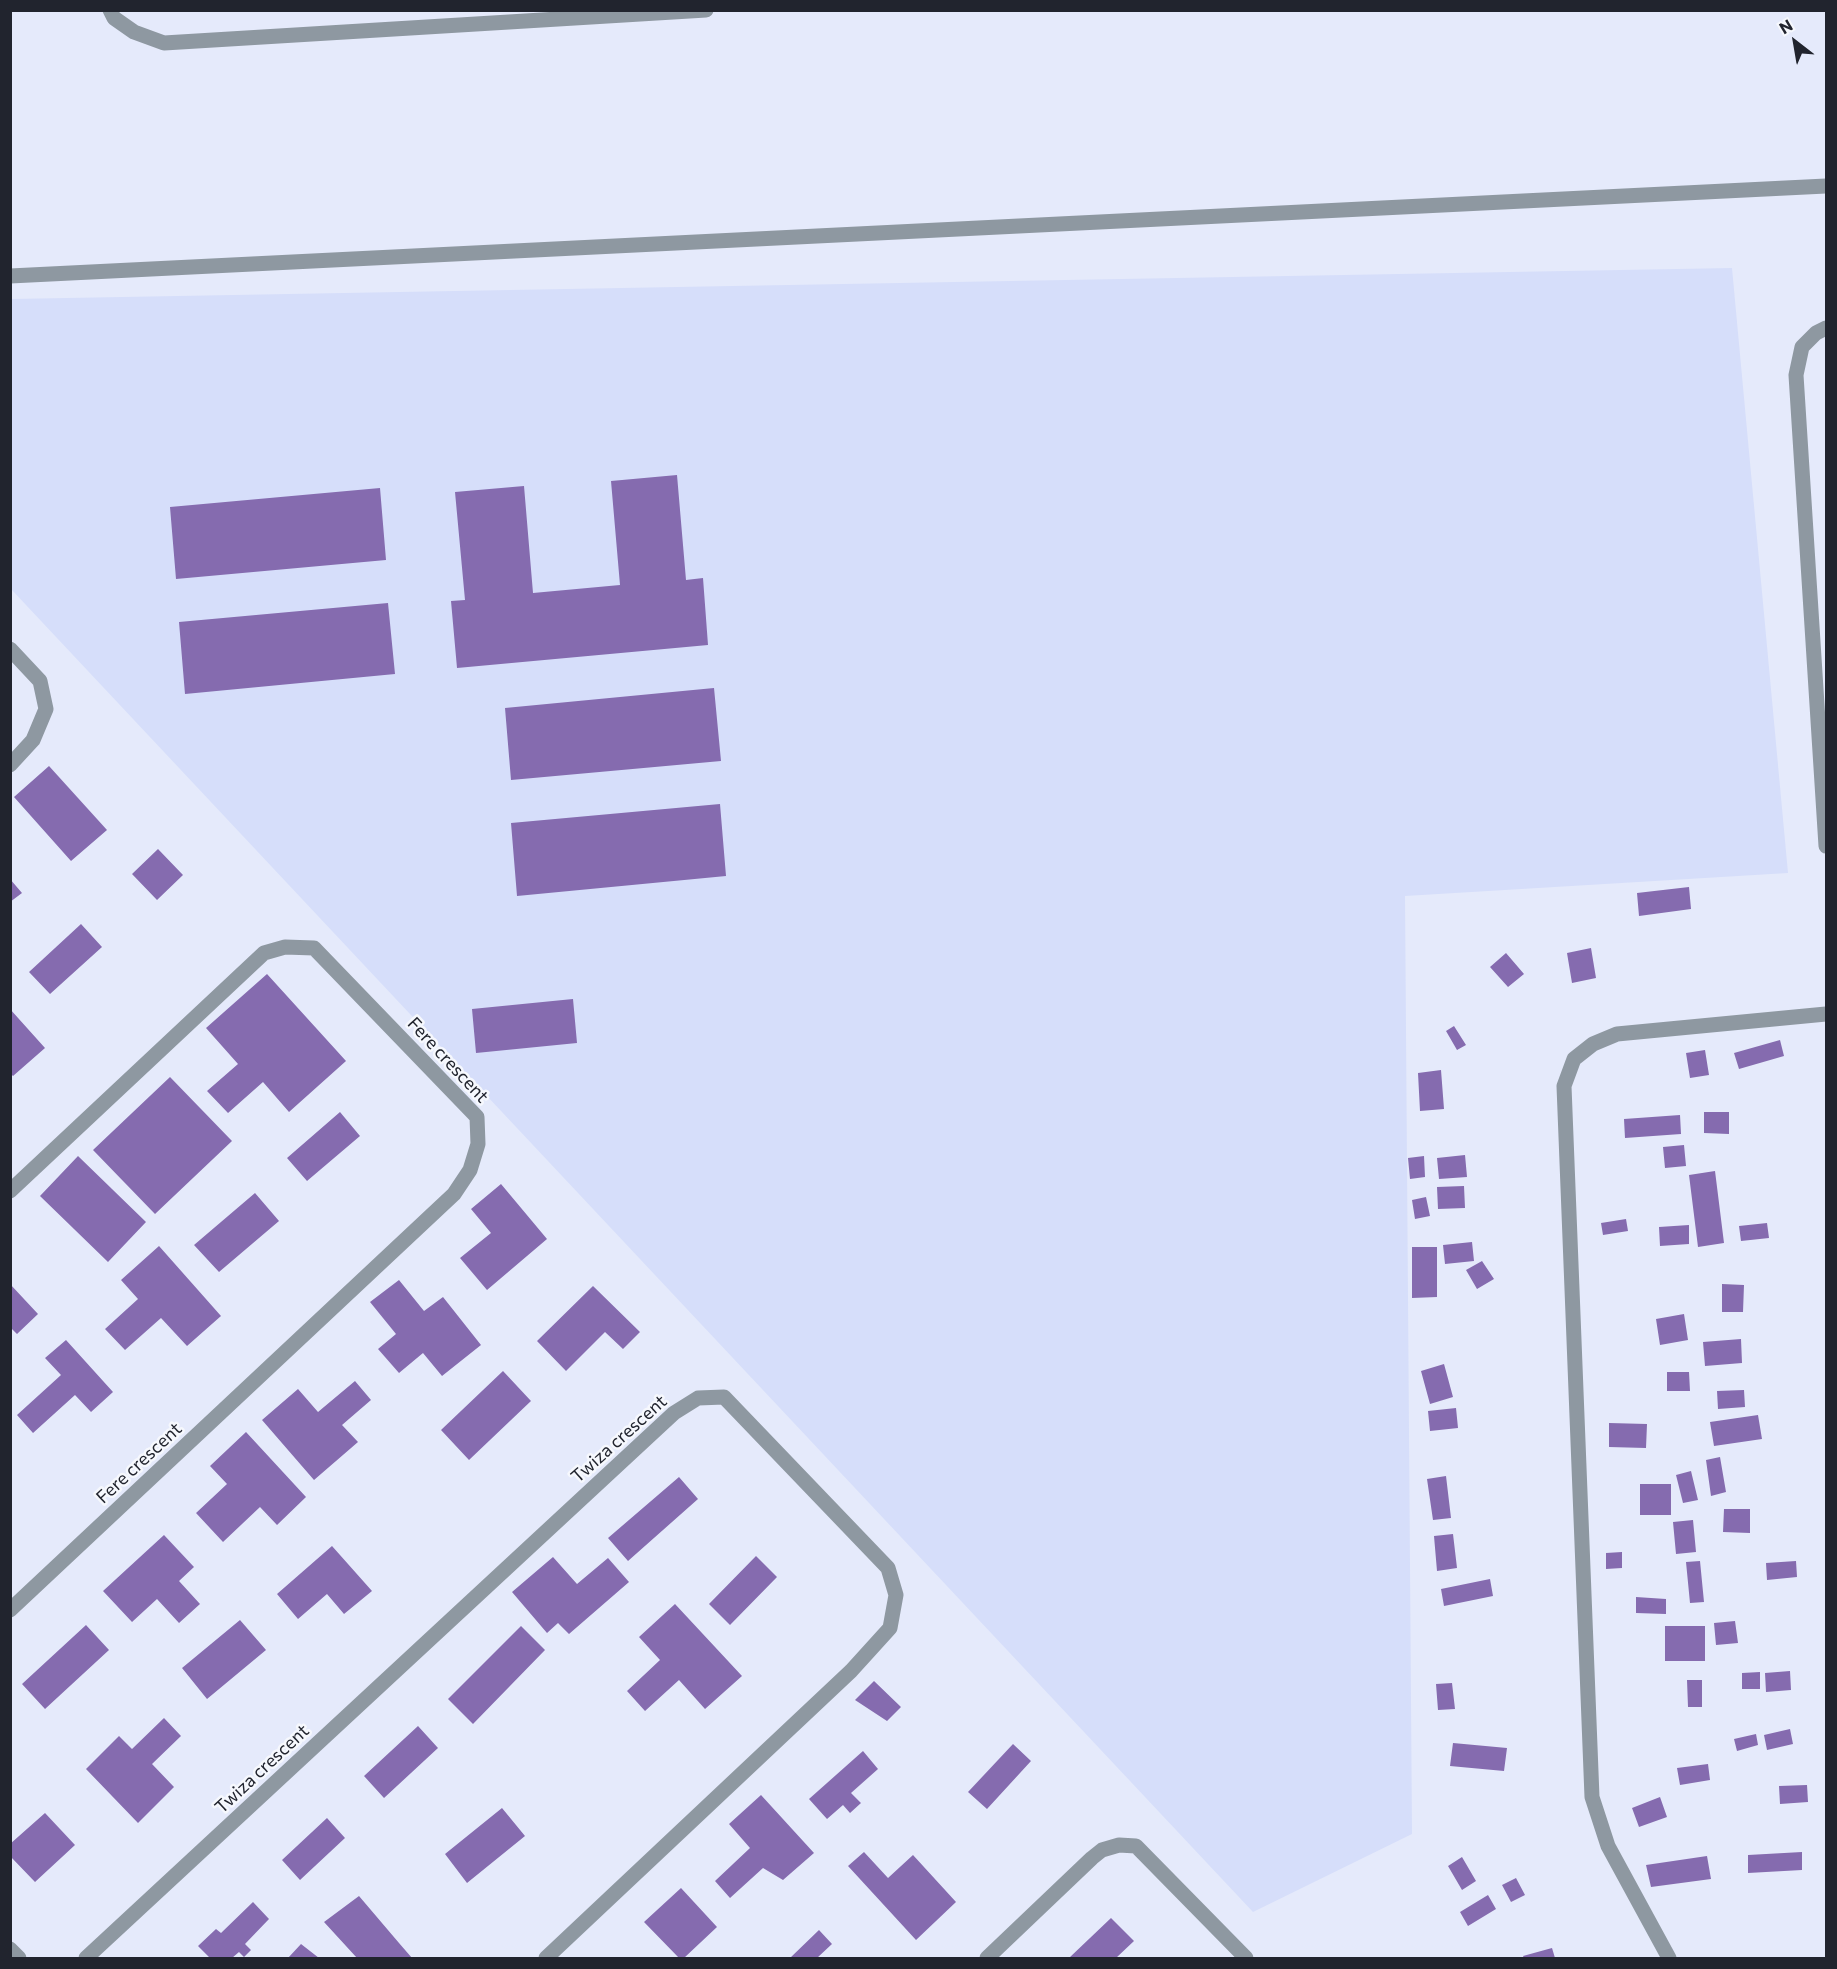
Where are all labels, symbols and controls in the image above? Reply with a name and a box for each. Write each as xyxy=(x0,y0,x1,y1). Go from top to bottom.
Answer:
north arrow xyxy=(1765,12,1825,72)
text: N xyxy=(1775,15,1796,37)
street label: Fere crescent xyxy=(403,1013,493,1107)
street label: Twiza crescent xyxy=(567,1391,671,1487)
street label: Fere crescent xyxy=(92,1418,186,1508)
street label: Twiza crescent xyxy=(210,1720,314,1818)

